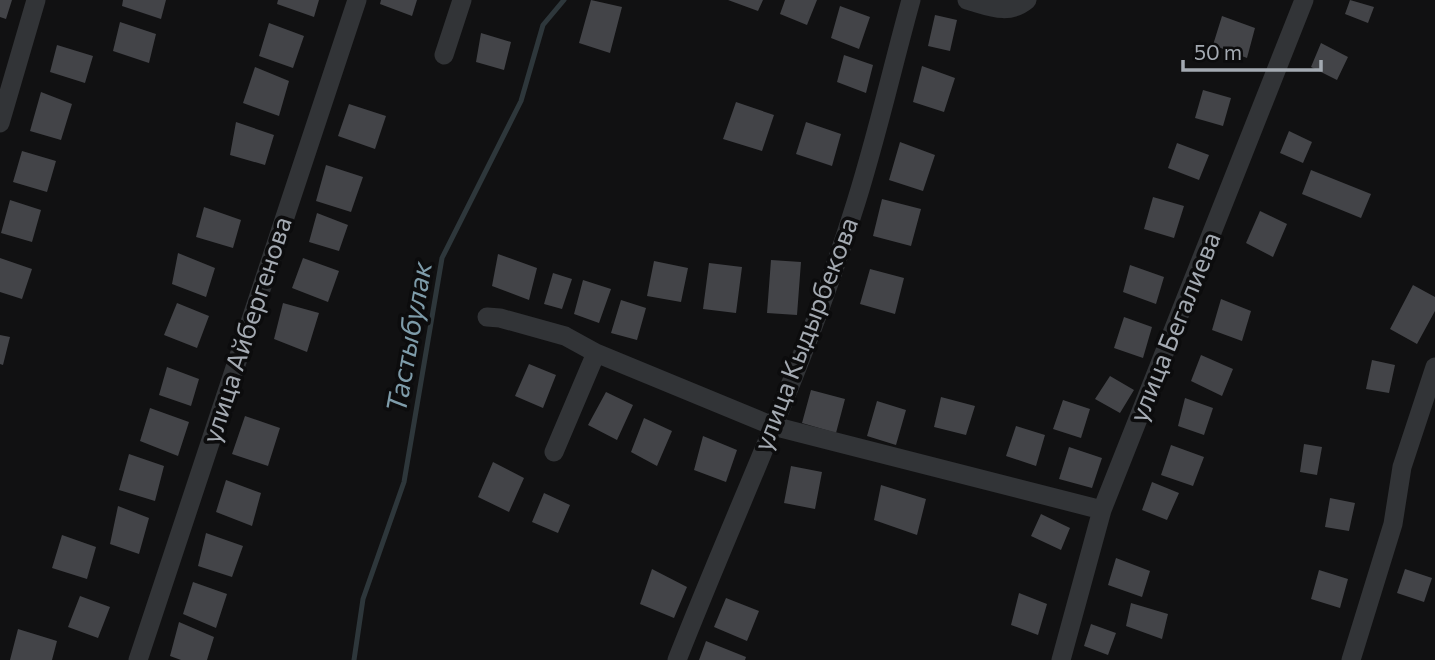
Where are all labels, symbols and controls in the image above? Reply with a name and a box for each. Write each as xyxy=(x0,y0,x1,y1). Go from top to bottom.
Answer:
scale bar xyxy=(1183,28,1321,72)
text: 50 m xyxy=(1194,39,1242,64)
street label: улица Айбергенова xyxy=(194,212,297,447)
street label: улица Кыдырбекова xyxy=(746,212,863,454)
street label: улица Бегалиева xyxy=(1121,227,1226,426)
water label: Тастыбулак xyxy=(378,258,438,415)

